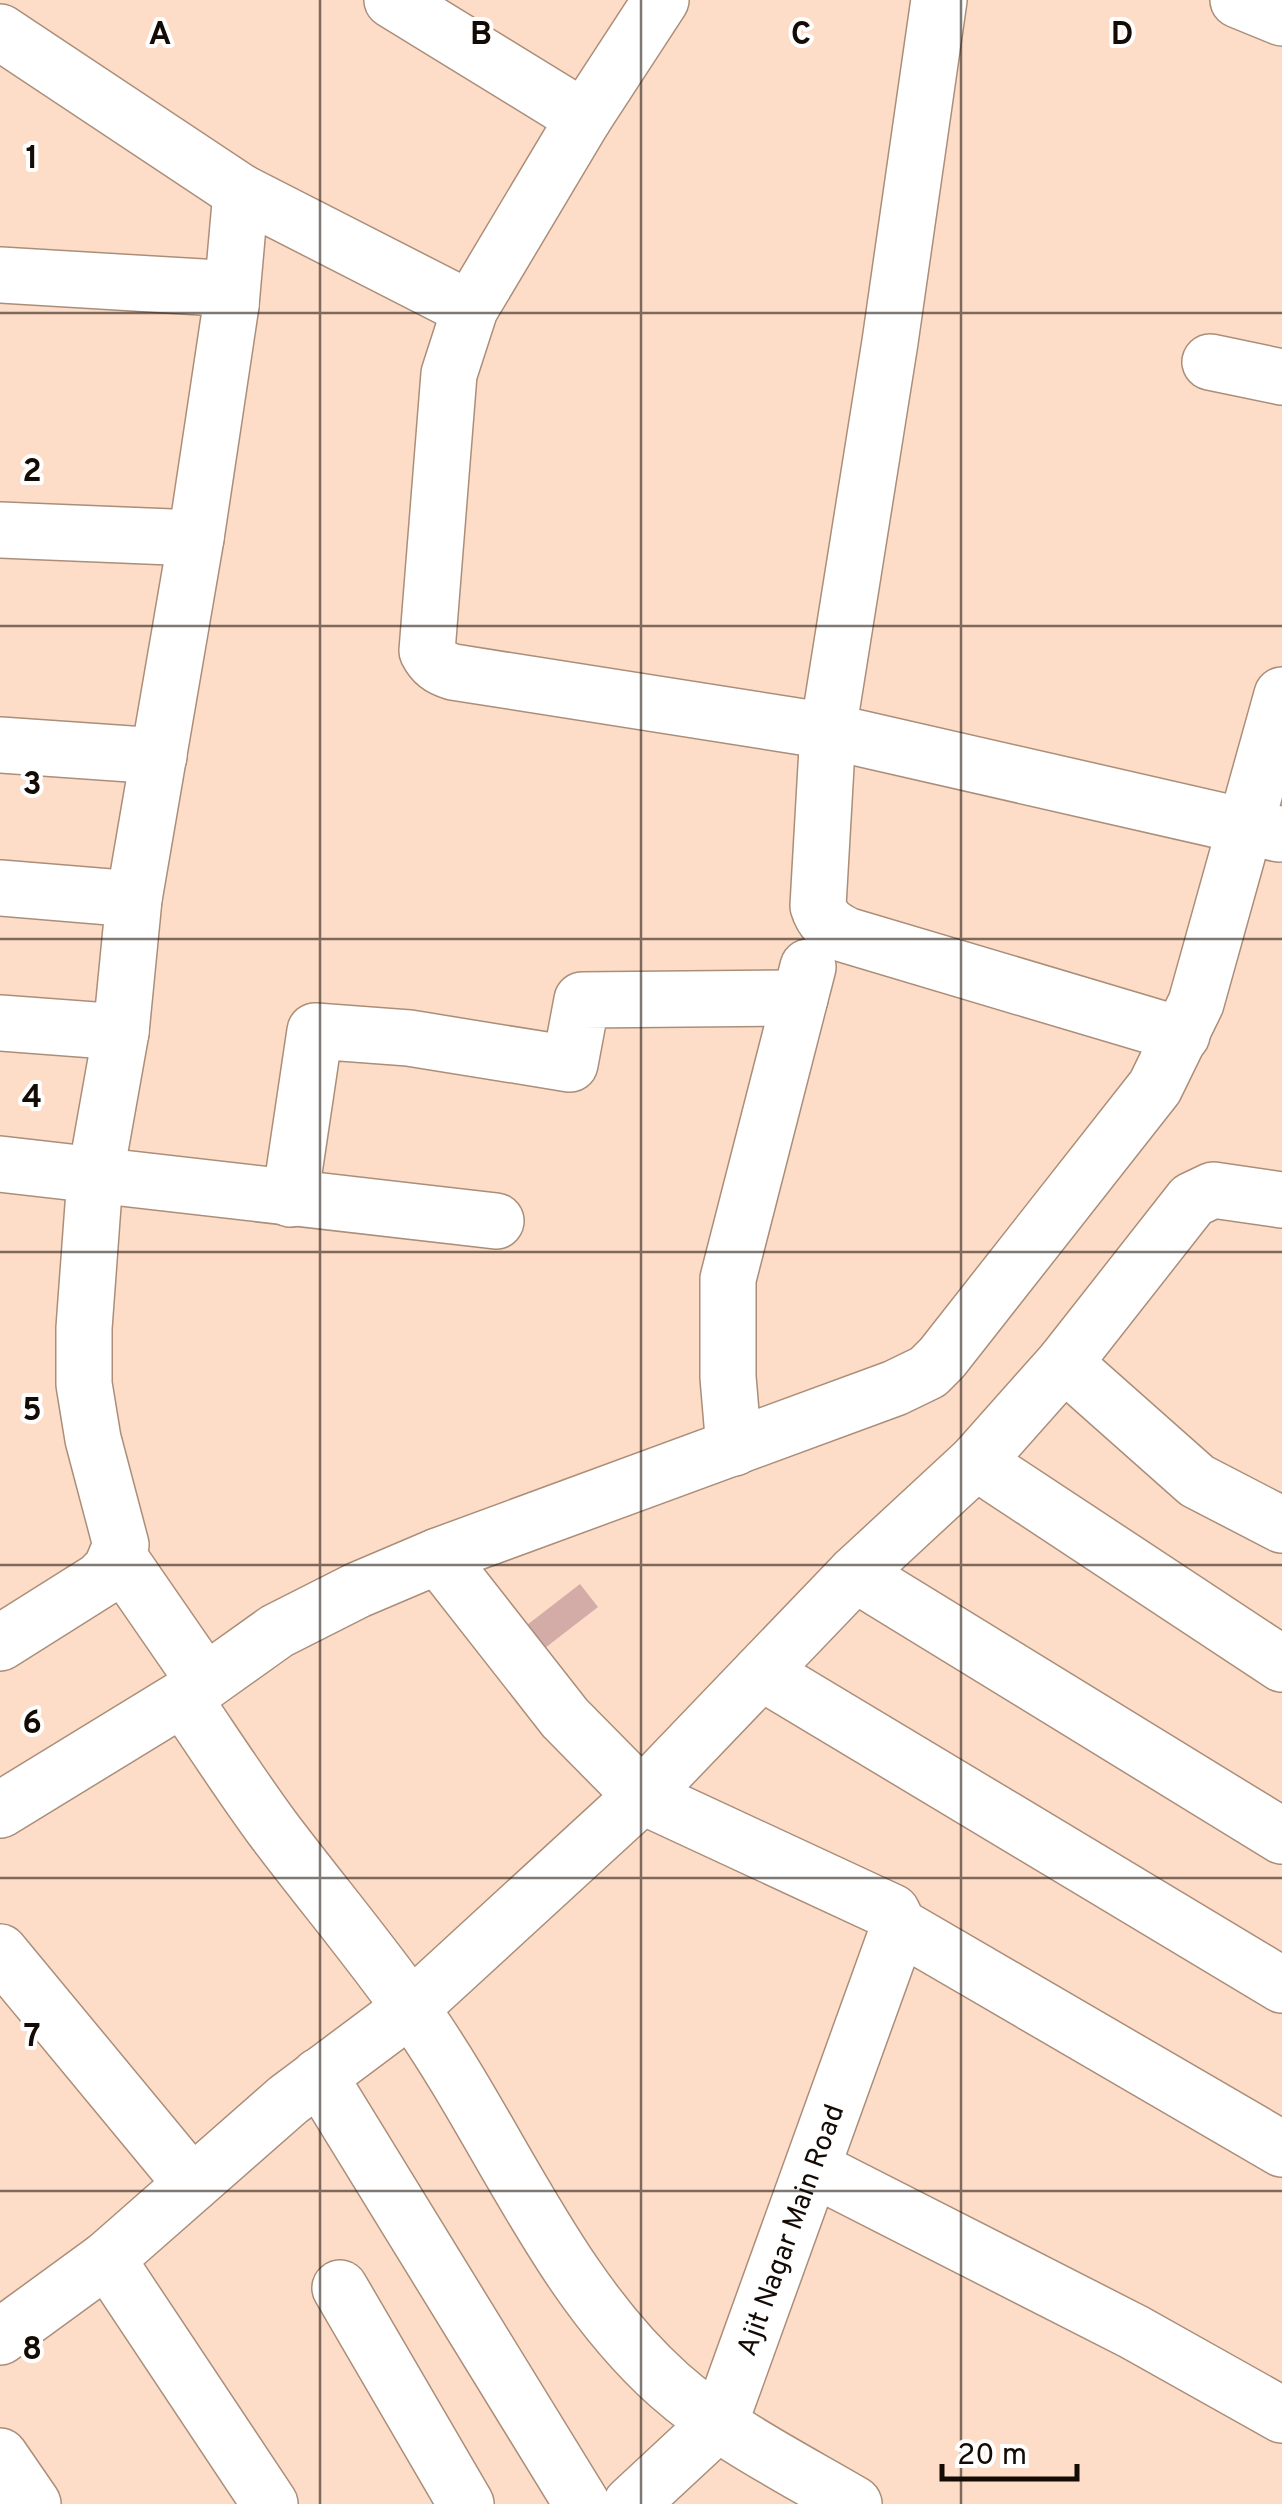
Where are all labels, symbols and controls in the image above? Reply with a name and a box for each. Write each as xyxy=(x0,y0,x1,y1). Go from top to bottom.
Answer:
text: A xyxy=(149,16,171,56)
text: B xyxy=(470,16,492,56)
text: C xyxy=(791,16,811,56)
text: D xyxy=(1111,16,1133,56)
text: 1 xyxy=(26,140,38,180)
text: 2 xyxy=(22,453,42,493)
text: 3 xyxy=(22,766,42,806)
text: 4 xyxy=(22,1079,42,1119)
text: 5 xyxy=(22,1392,42,1432)
text: 6 xyxy=(22,1705,42,1745)
text: 7 xyxy=(23,2018,41,2058)
street label: Ajit Nagar Main Road xyxy=(730,2100,854,2362)
text: 8 xyxy=(22,2331,42,2371)
scale bar xyxy=(942,2419,1077,2481)
text: 20 m xyxy=(957,2438,1027,2475)

